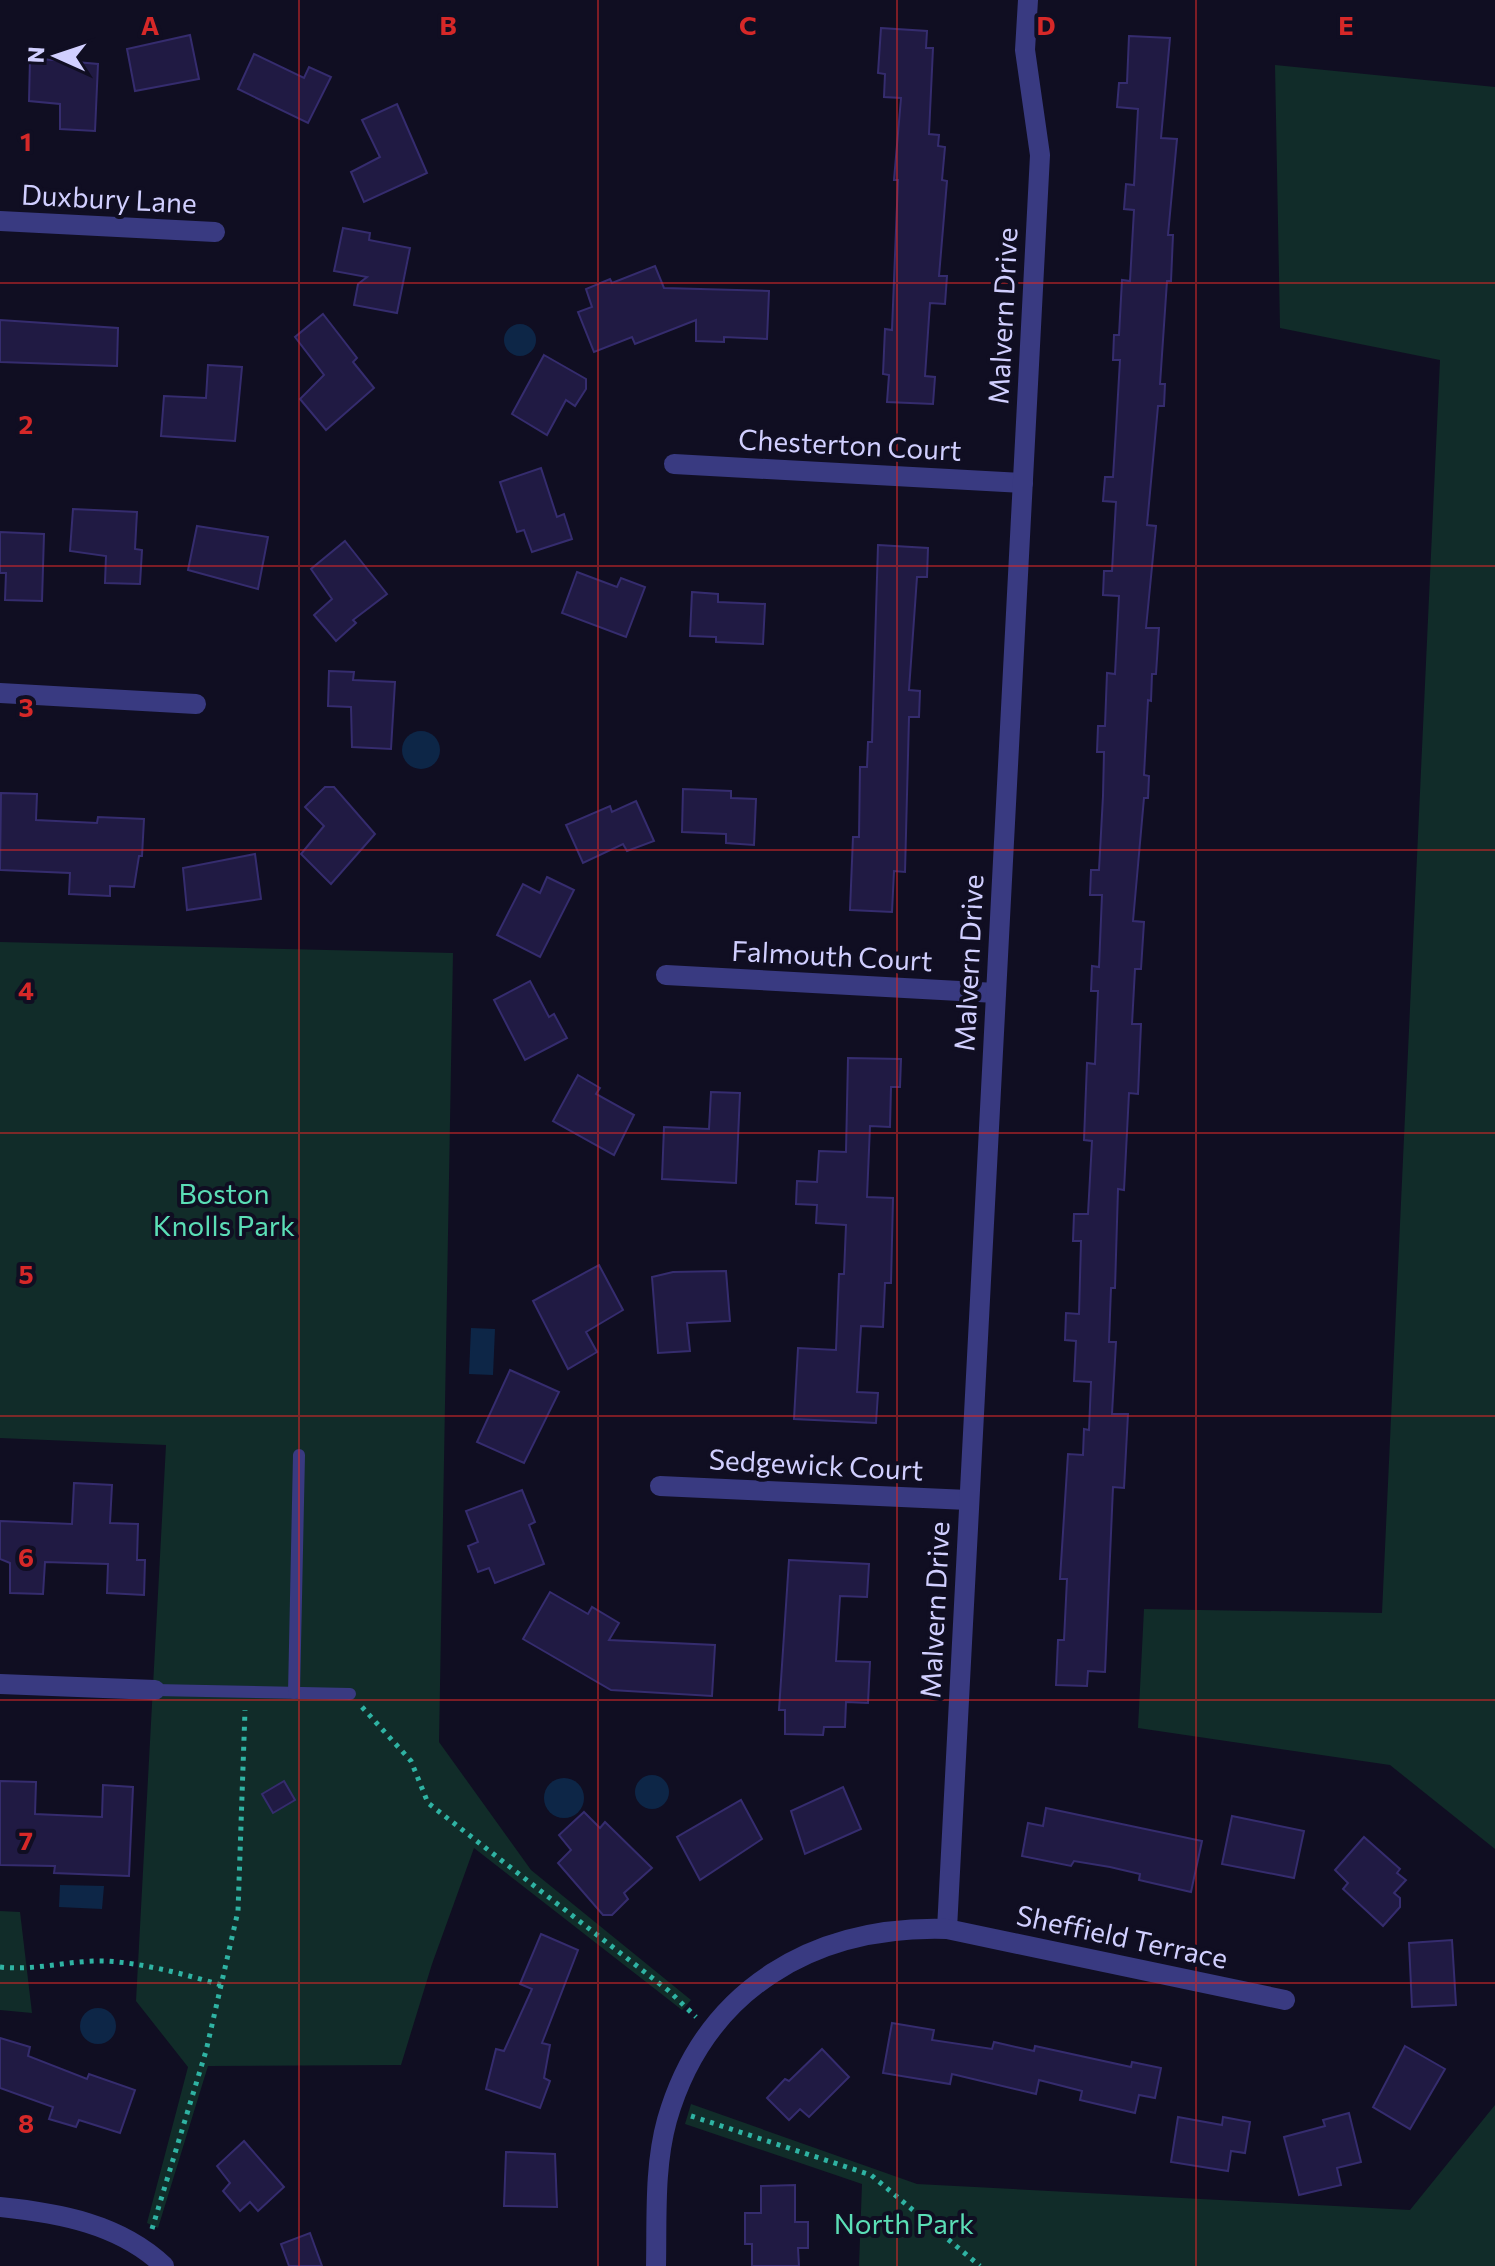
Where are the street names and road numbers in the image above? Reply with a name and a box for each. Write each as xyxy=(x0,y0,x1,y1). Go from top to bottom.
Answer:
street label: Duxbury Lane xyxy=(20,176,198,220)
street label: Malvern Drive xyxy=(980,227,1024,405)
street label: Chesterton Court xyxy=(738,421,963,467)
street label: Malvern Drive xyxy=(946,874,990,1052)
street label: Falmouth Court xyxy=(731,933,933,977)
street label: Sedgewick Court xyxy=(708,1441,924,1487)
street label: Malvern Drive xyxy=(912,1521,956,1699)
street label: Sheffield Terrace xyxy=(1013,1897,1231,1975)

